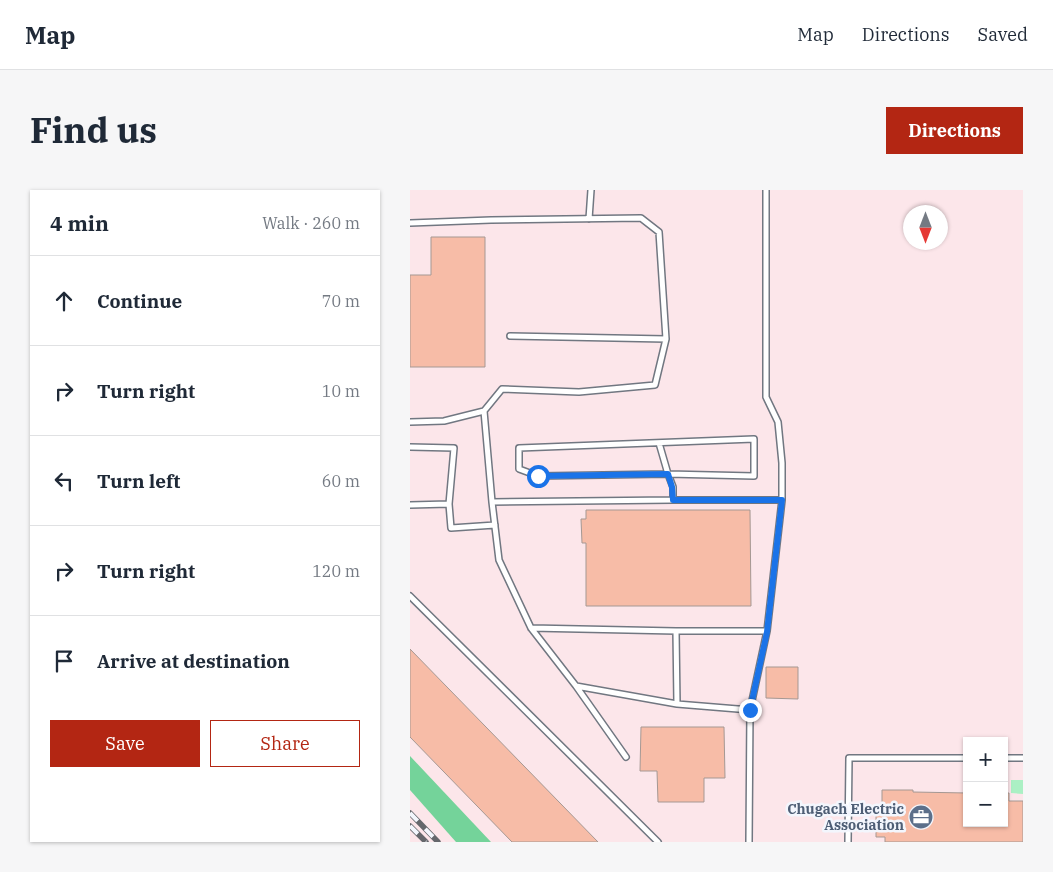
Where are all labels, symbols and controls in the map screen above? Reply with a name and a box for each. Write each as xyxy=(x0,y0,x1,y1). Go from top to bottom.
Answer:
text: Map xyxy=(25,19,75,51)
text: Map xyxy=(797,23,834,46)
text: Directions xyxy=(862,23,950,46)
text: Saved xyxy=(978,23,1028,46)
text: Find us xyxy=(30,107,157,153)
button: Directions xyxy=(886,107,1023,154)
north arrow xyxy=(903,205,948,250)
text: 4 min xyxy=(50,209,109,237)
text: Walk · 260 m xyxy=(262,213,360,233)
icon: ahead xyxy=(50,287,78,315)
text: Continue xyxy=(97,289,182,313)
text: 70 m xyxy=(322,291,360,311)
icon: right xyxy=(50,377,78,405)
text: Turn right xyxy=(97,379,195,403)
text: 10 m xyxy=(322,381,360,401)
route start xyxy=(527,465,550,488)
icon: left xyxy=(50,467,78,495)
text: Turn left xyxy=(97,469,180,493)
text: 60 m xyxy=(322,471,360,491)
icon: right xyxy=(50,557,78,585)
text: Turn right xyxy=(97,559,195,583)
text: 120 m xyxy=(312,561,360,581)
icon: arrive xyxy=(50,647,78,675)
text: Arrive at destination xyxy=(97,649,290,673)
route end xyxy=(739,699,762,722)
button: Save xyxy=(50,720,200,767)
button: Share xyxy=(210,720,360,767)
map controls xyxy=(963,737,1008,827)
button: + xyxy=(963,737,1008,782)
button: − xyxy=(963,782,1008,827)
place label: Chugach Electric Association xyxy=(787,800,904,834)
office icon: Chugach Electric Association xyxy=(908,804,934,830)

